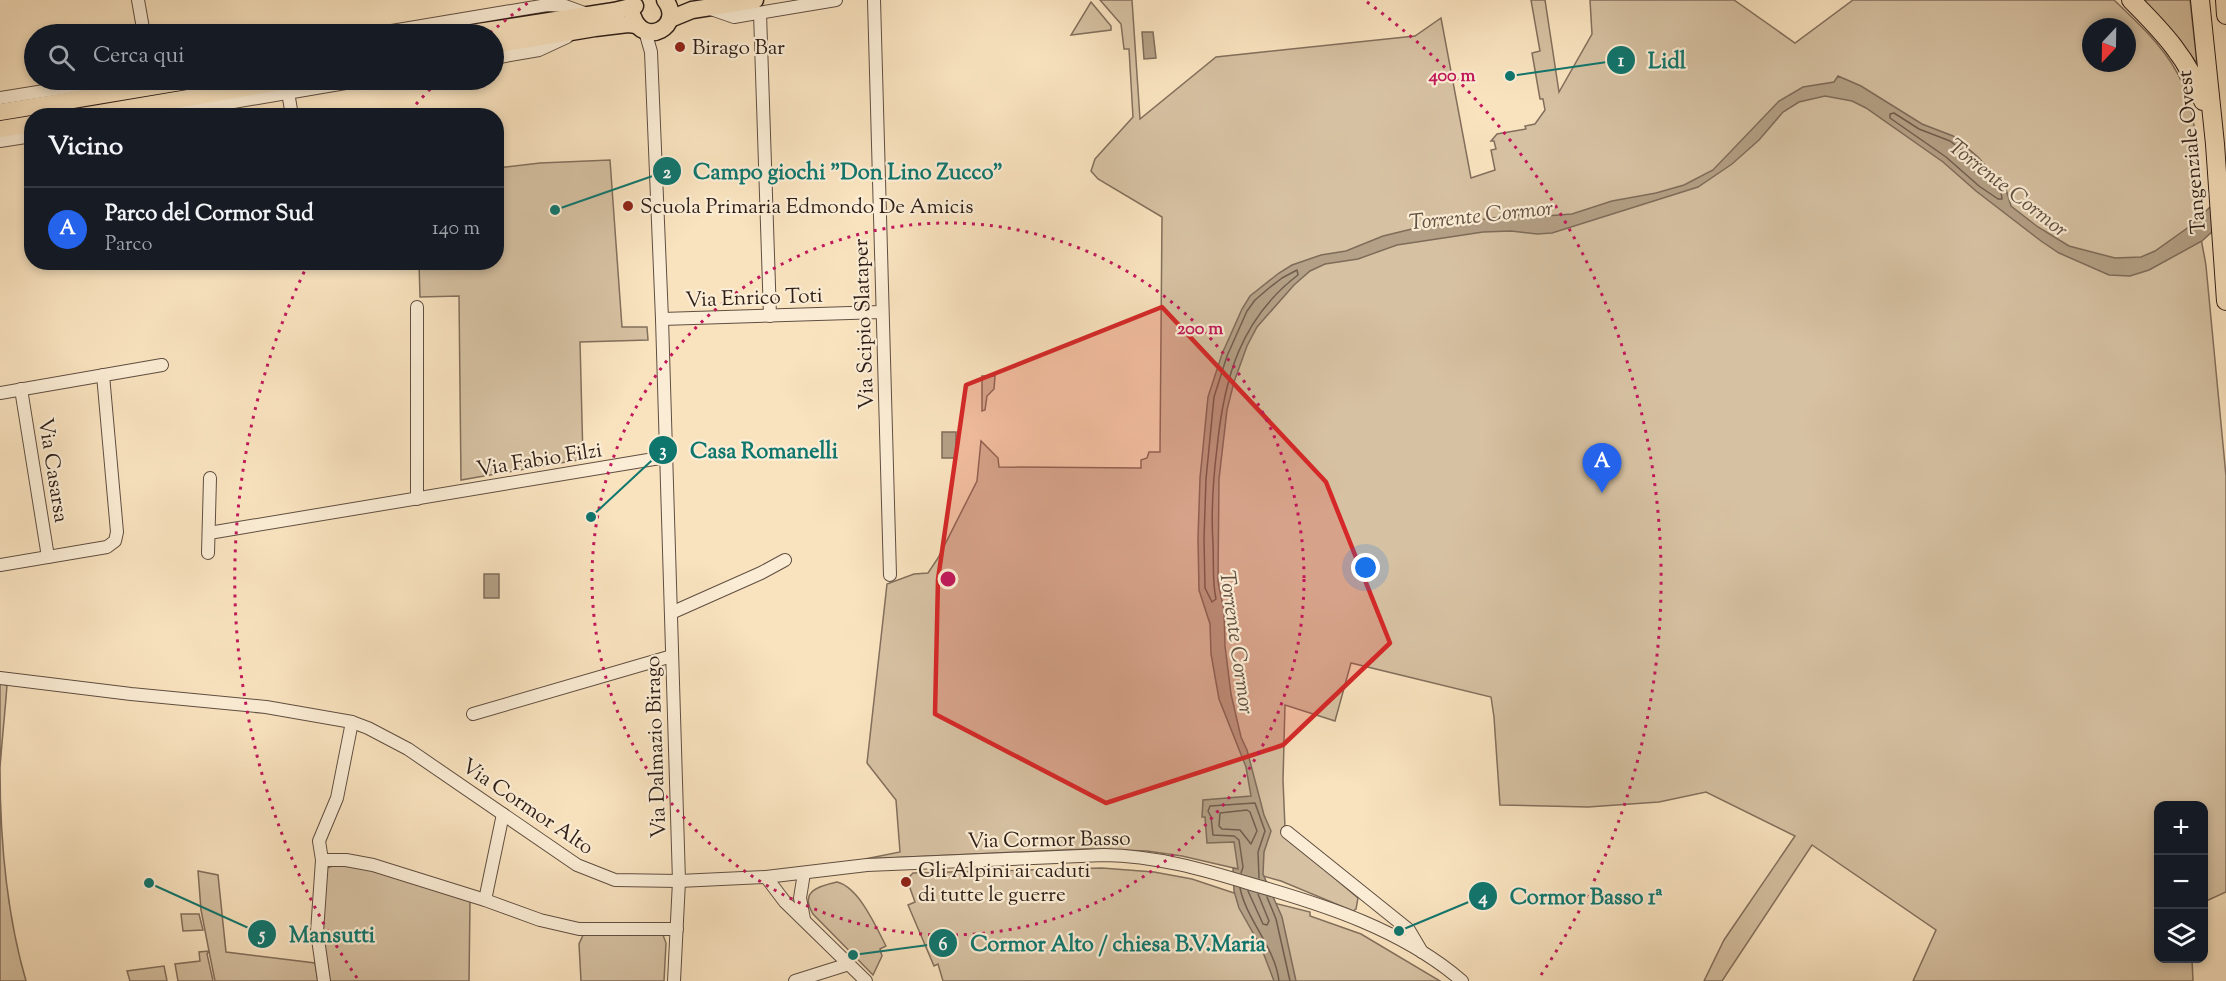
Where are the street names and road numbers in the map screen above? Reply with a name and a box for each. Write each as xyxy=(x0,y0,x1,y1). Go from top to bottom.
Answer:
street label: Tangenziale Ovest xyxy=(2171,69,2215,235)
street label: Via Scipio Slataper xyxy=(847,238,883,410)
street label: Via Enrico Toti xyxy=(685,282,823,316)
street label: Via Casarsa xyxy=(29,416,75,525)
street label: Via Fabio Filzi xyxy=(474,436,604,486)
street label: Via Dalmazio Birago xyxy=(639,655,675,839)
street label: Via Cormor Alto xyxy=(455,752,599,863)
street label: Via Cormor Basso xyxy=(967,825,1131,857)

